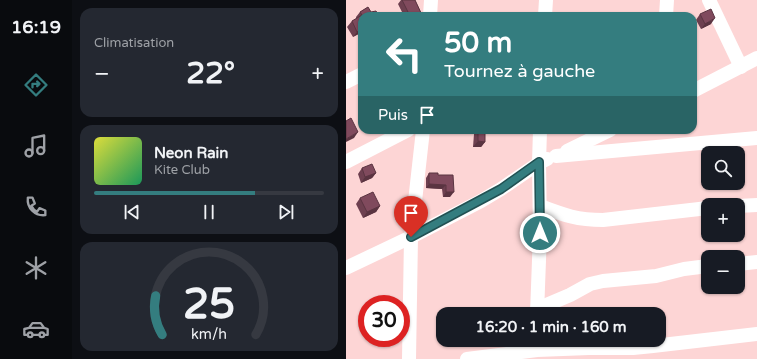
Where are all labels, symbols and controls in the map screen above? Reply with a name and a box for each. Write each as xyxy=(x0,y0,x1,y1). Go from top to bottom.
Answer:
text: 16:19 xyxy=(11,16,61,38)
text: 50 m xyxy=(444,26,512,60)
icon: left xyxy=(378,28,430,80)
text: Climatisation xyxy=(94,35,174,51)
text: 22° xyxy=(186,55,235,92)
text: Tournez à gauche xyxy=(444,60,595,82)
text: − xyxy=(94,61,110,87)
text: + xyxy=(312,61,324,87)
icon: directions xyxy=(22,71,50,99)
icon: arrive xyxy=(416,104,438,126)
text: Puis xyxy=(378,106,408,124)
icon: music xyxy=(22,132,50,160)
text: Neon Rain xyxy=(154,144,228,162)
map controls xyxy=(701,146,745,294)
button: search xyxy=(701,146,745,190)
text: Kite Club xyxy=(154,162,210,178)
icon: phone xyxy=(22,193,50,221)
pin xyxy=(394,196,428,237)
button: + xyxy=(701,198,745,242)
icon: previous xyxy=(121,201,143,223)
icon: pause xyxy=(198,201,220,223)
icon: next xyxy=(275,201,297,223)
icon: arrive xyxy=(400,202,422,224)
position arrow xyxy=(519,212,561,254)
button: − xyxy=(701,250,745,294)
icon: climate xyxy=(22,254,50,282)
text: 25 xyxy=(183,279,235,329)
speed limit sign: 30 xyxy=(358,295,410,347)
icon: car xyxy=(22,315,50,343)
text: 16:20 · 1 min · 160 m xyxy=(476,318,626,336)
text: km/h xyxy=(191,325,227,342)

